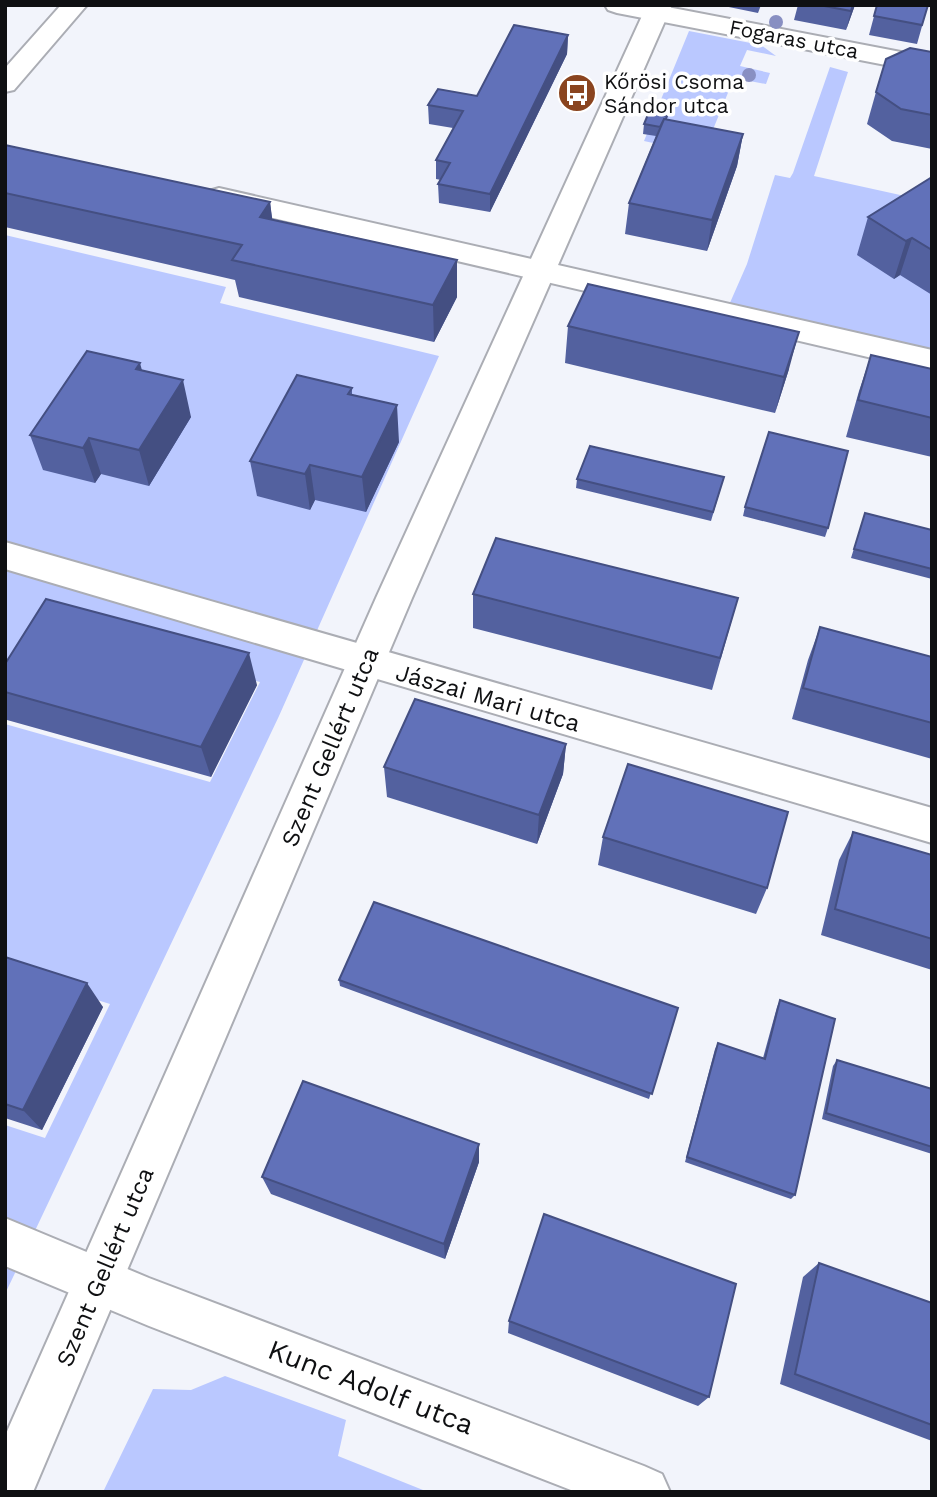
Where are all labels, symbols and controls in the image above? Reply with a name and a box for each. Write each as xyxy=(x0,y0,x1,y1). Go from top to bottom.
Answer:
street label: Fogaras utca xyxy=(727,14,861,64)
place label: Kőrösi Csoma Sándor utca xyxy=(604,69,744,118)
bus stop icon: Kőrösi Csoma Sándor utca xyxy=(556,72,598,114)
street label: Szent Gellért utca xyxy=(275,643,385,851)
street label: Jászai Mari utca xyxy=(393,658,583,738)
street label: Szent Gellért utca xyxy=(50,1163,160,1371)
street label: Kunc Adolf utca xyxy=(264,1333,479,1441)

